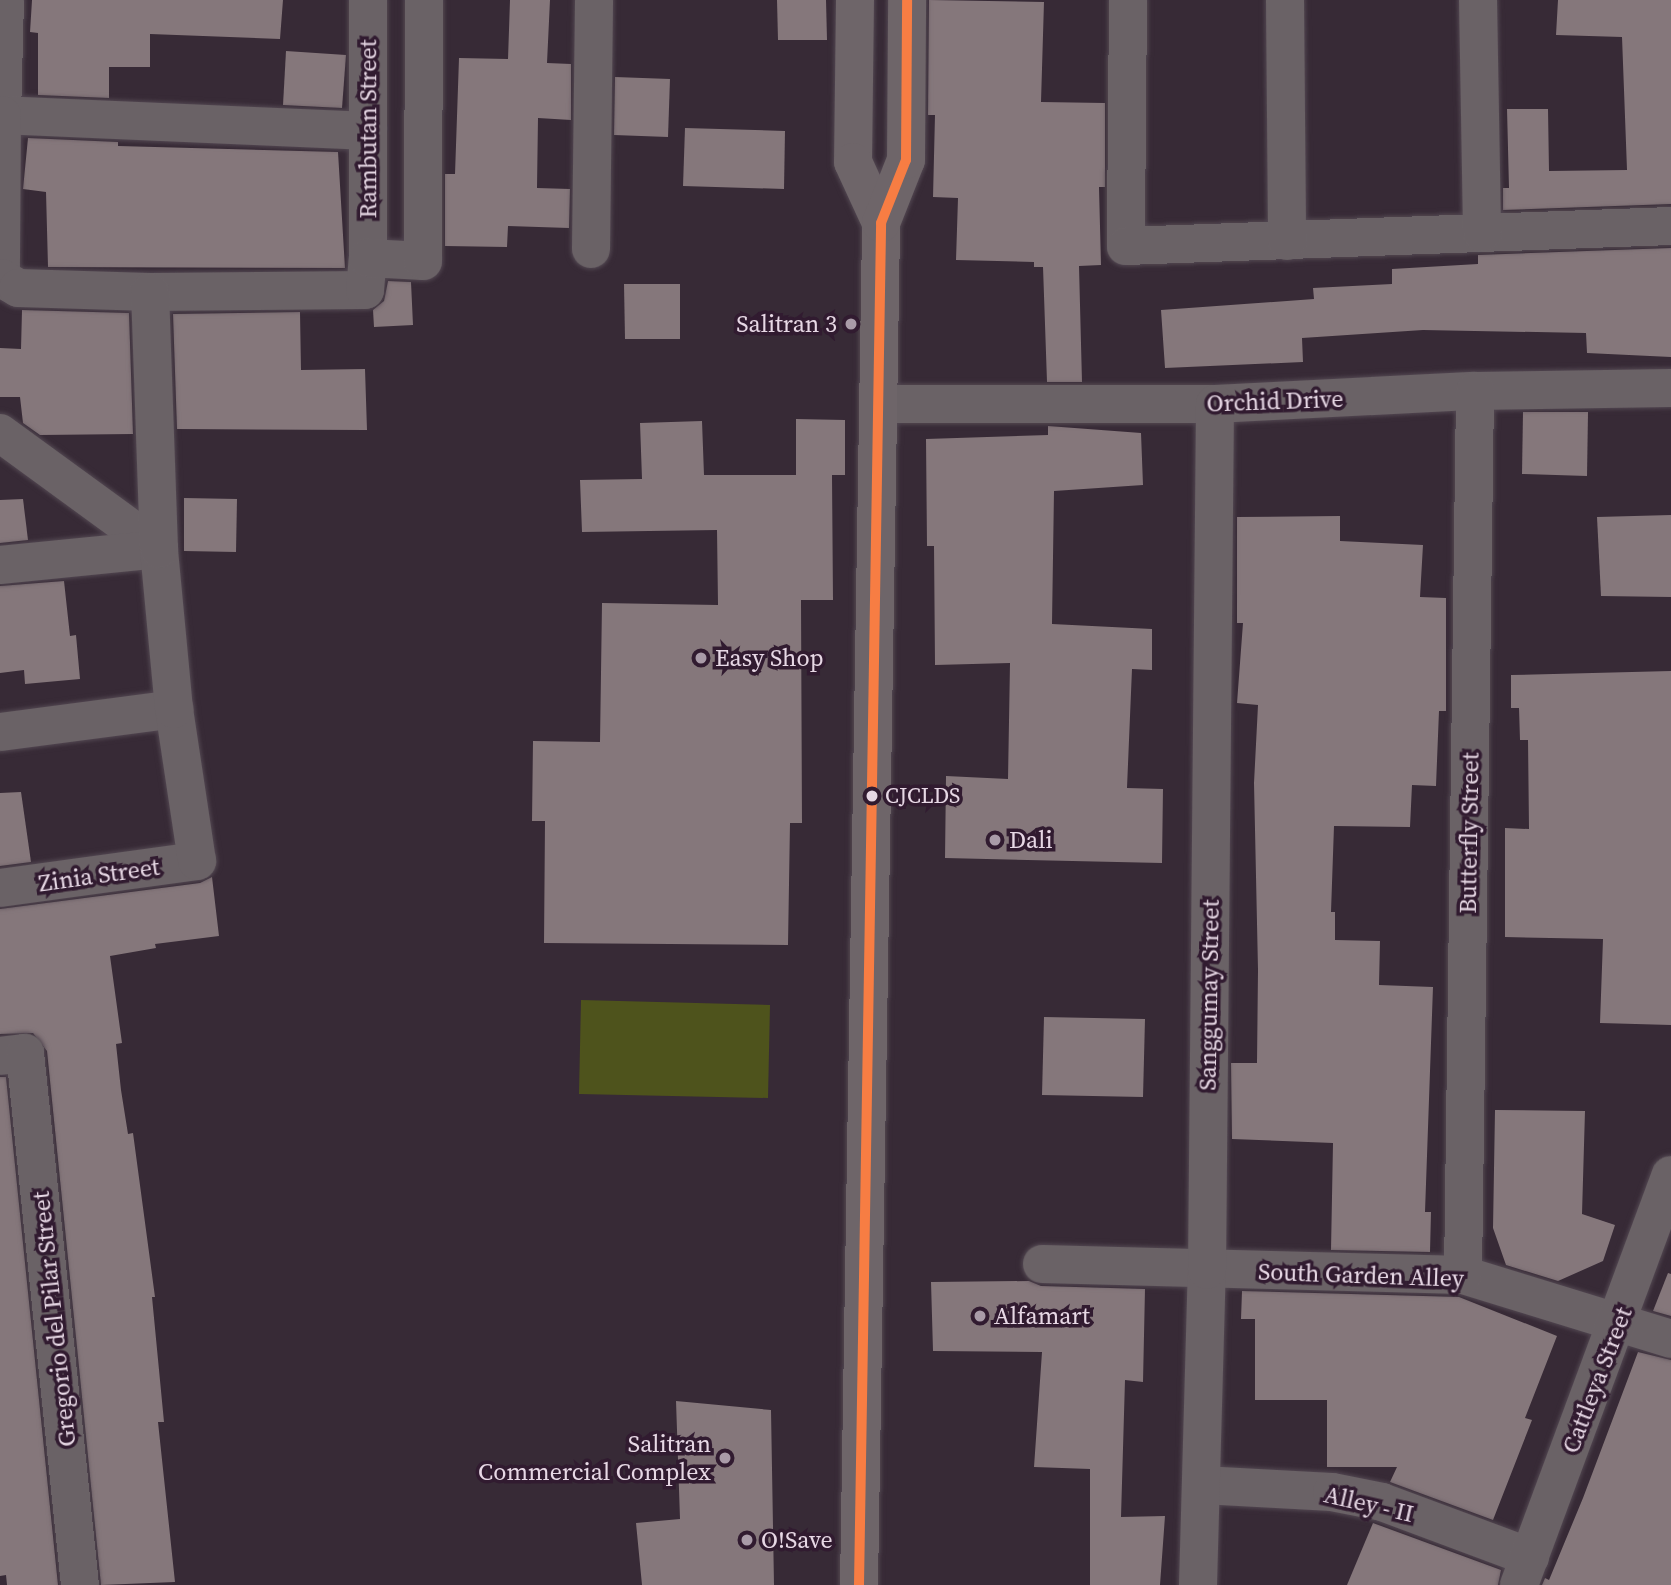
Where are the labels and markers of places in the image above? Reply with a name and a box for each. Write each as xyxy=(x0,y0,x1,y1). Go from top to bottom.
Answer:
place label: Salitran 3 xyxy=(736,310,837,338)
marker: Salitran 3 xyxy=(843,316,859,332)
place label: Easy Shop xyxy=(715,644,823,672)
marker: Easy Shop xyxy=(693,650,709,666)
place label: CJCLDS xyxy=(885,783,960,809)
marker: CJCLDS xyxy=(865,789,879,803)
place label: Dali xyxy=(1009,826,1053,854)
marker: Dali xyxy=(987,832,1003,848)
place label: Alfamart xyxy=(994,1302,1090,1330)
marker: Alfamart xyxy=(972,1308,988,1324)
place label: Salitran Commercial Complex xyxy=(478,1430,711,1486)
marker: Salitran Commercial Complex xyxy=(717,1450,733,1466)
place label: O!Save xyxy=(761,1526,833,1554)
marker: O!Save xyxy=(739,1532,755,1548)

